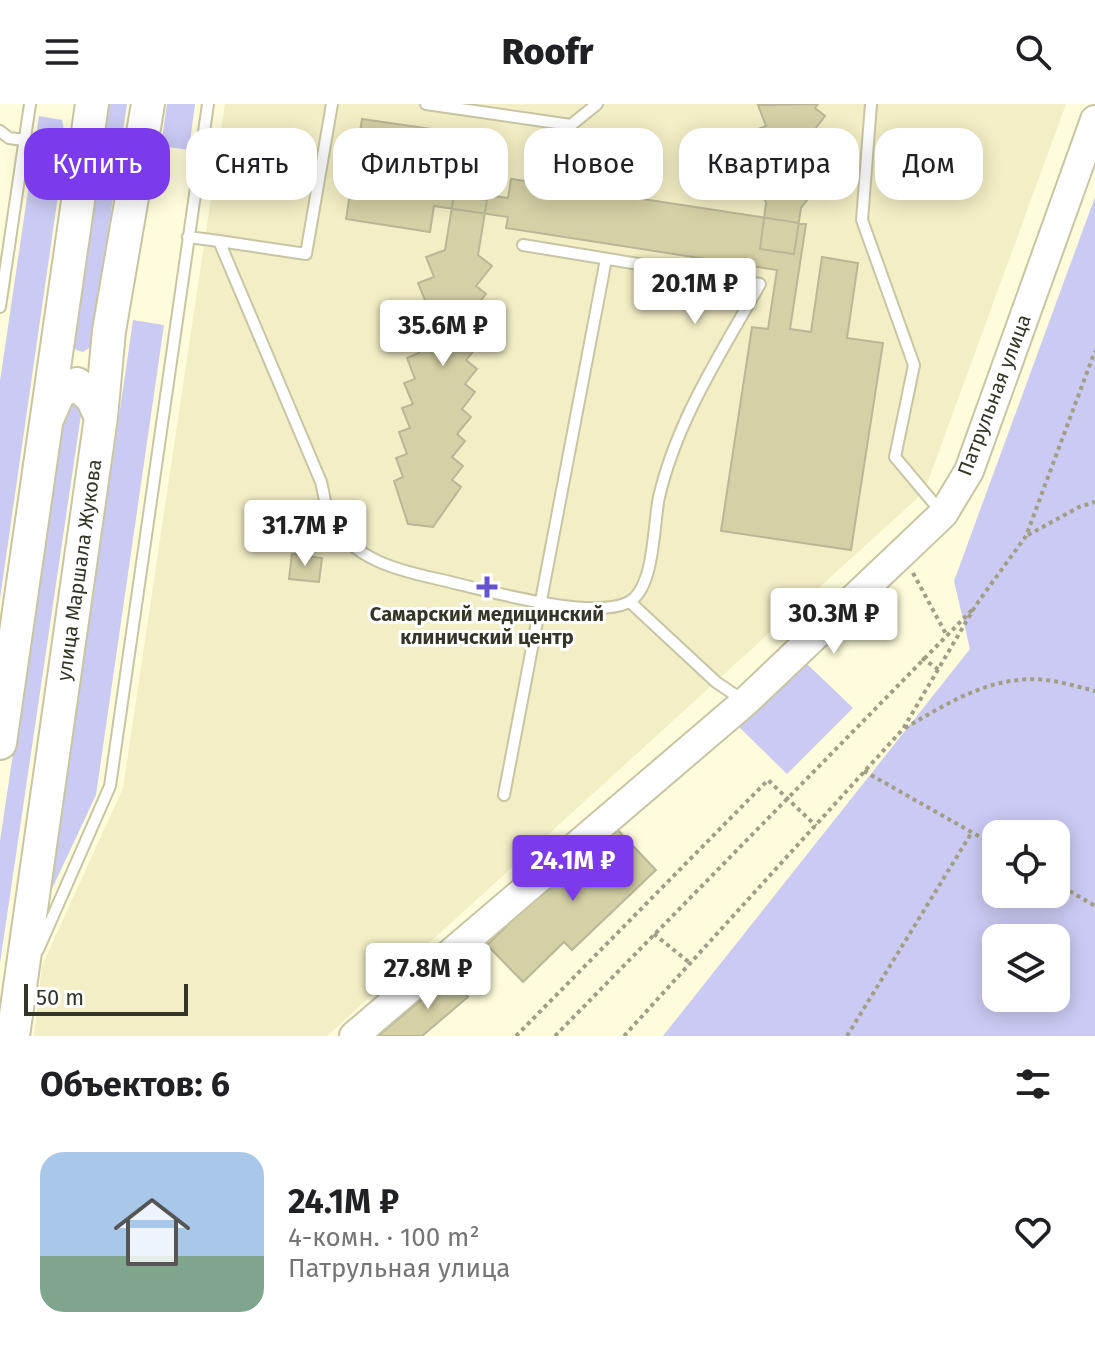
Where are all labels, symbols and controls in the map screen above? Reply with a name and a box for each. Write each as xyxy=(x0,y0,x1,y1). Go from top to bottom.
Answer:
icon: menu xyxy=(40,30,84,74)
text: Roofr xyxy=(502,30,593,74)
icon: search xyxy=(1011,30,1055,74)
chip: Купить xyxy=(24,128,170,200)
chip: Снять xyxy=(186,128,317,200)
chip: Фильтры xyxy=(333,128,508,200)
chip: Новое xyxy=(524,128,663,200)
chip: Квартира xyxy=(679,128,859,200)
chip: Дом xyxy=(875,128,983,200)
pin: 20.1M ₽ xyxy=(621,258,769,326)
text: 20.1M ₽ xyxy=(652,268,738,299)
pin: 35.6M ₽ xyxy=(369,300,517,368)
text: 35.6M ₽ xyxy=(398,310,488,341)
street label: Патрульная улица xyxy=(952,311,1036,479)
street label: улица Маршала Жукова xyxy=(52,458,106,682)
pin: 31.7M ₽ xyxy=(231,500,379,568)
text: 31.7M ₽ xyxy=(262,510,348,541)
marker: Самарский медицинский клиничский центр xyxy=(476,576,498,598)
pin: 30.3M ₽ xyxy=(760,588,908,656)
text: 30.3M ₽ xyxy=(789,598,879,629)
place label: Самарский медицинский клиничский центр xyxy=(370,602,604,649)
map controls xyxy=(982,820,1070,1012)
button: locate xyxy=(982,820,1070,908)
pin: 24.1M ₽ xyxy=(499,835,647,903)
text: 24.1M ₽ xyxy=(530,845,616,876)
button: layers xyxy=(982,924,1070,1012)
pin: 27.8M ₽ xyxy=(354,943,502,1011)
text: 27.8M ₽ xyxy=(384,953,472,984)
scale bar xyxy=(24,980,188,1016)
text: 50 m xyxy=(36,984,84,1011)
icon: filters xyxy=(1011,1062,1055,1106)
text: Объектов: 6 xyxy=(40,1064,230,1105)
text: 24.1M ₽ xyxy=(288,1181,399,1222)
icon: home xyxy=(104,1184,200,1280)
icon: heart xyxy=(1011,1210,1055,1254)
text: 4-комн. · 100 m² xyxy=(288,1222,480,1253)
text: Патрульная улица xyxy=(288,1253,510,1284)

